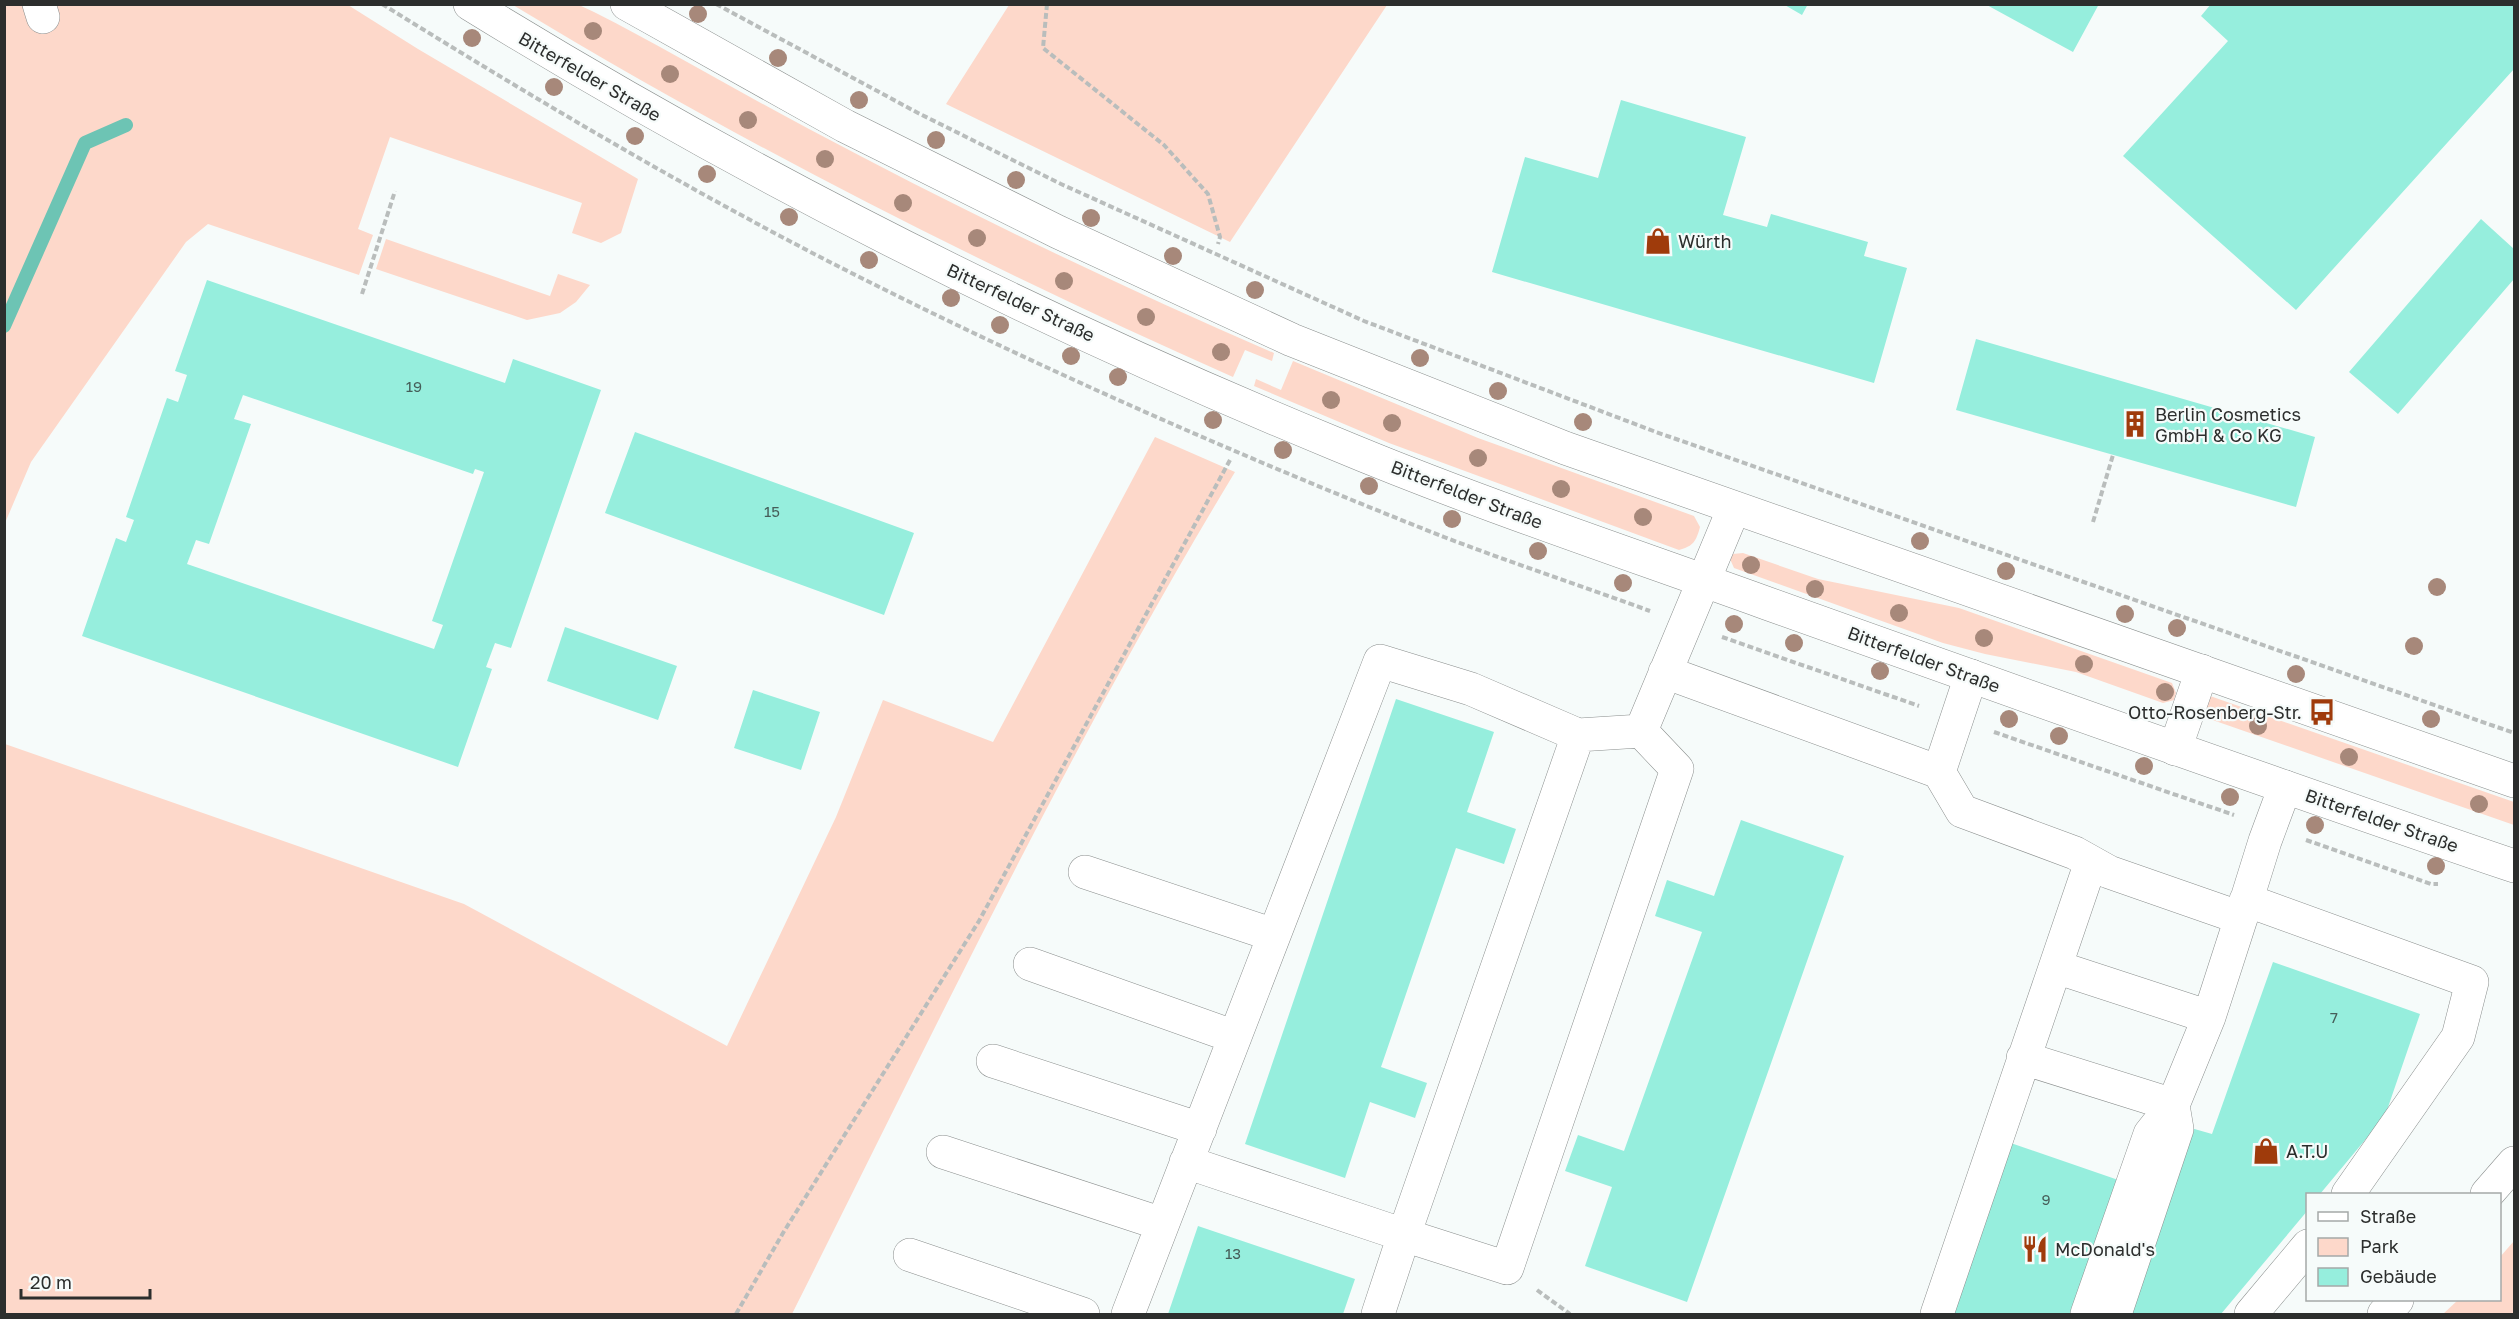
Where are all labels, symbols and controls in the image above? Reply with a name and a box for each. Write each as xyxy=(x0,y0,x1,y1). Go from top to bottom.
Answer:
street label: Bitterfelder Straße xyxy=(515,26,665,126)
shop icon: Würth xyxy=(1643,226,1673,256)
place label: Würth xyxy=(1678,230,1731,252)
street label: Bitterfelder Straße xyxy=(944,258,1098,346)
house number: 19 xyxy=(406,377,422,395)
place label: Berlin Cosmetics GmbH & Co KG xyxy=(2155,403,2301,446)
building icon: Berlin Cosmetics GmbH & Co KG xyxy=(2120,409,2150,439)
street label: Bitterfelder Straße xyxy=(1388,455,1546,533)
house number: 15 xyxy=(764,502,780,520)
street label: Bitterfelder Straße xyxy=(1845,621,2003,697)
bus stop icon: Otto-Rosenberg-Str. xyxy=(2307,697,2337,727)
place label: Otto-Rosenberg-Str. xyxy=(2128,701,2302,723)
street label: Bitterfelder Straße xyxy=(2302,783,2462,857)
house number: 7 xyxy=(2330,1008,2338,1026)
shop icon: A.T.U xyxy=(2251,1136,2281,1166)
place label: A.T.U xyxy=(2286,1140,2328,1162)
house number: 9 xyxy=(2041,1190,2051,1208)
legend xyxy=(2306,1193,2501,1301)
text: Straße xyxy=(2360,1205,2416,1227)
restaurant icon: McDonald's xyxy=(2020,1234,2050,1264)
text: Park xyxy=(2360,1235,2399,1257)
place label: McDonald's xyxy=(2055,1238,2155,1260)
house number: 13 xyxy=(1225,1244,1241,1262)
scale bar xyxy=(21,1262,150,1300)
text: Gebäude xyxy=(2360,1265,2437,1287)
text: 20 m xyxy=(30,1271,72,1293)

